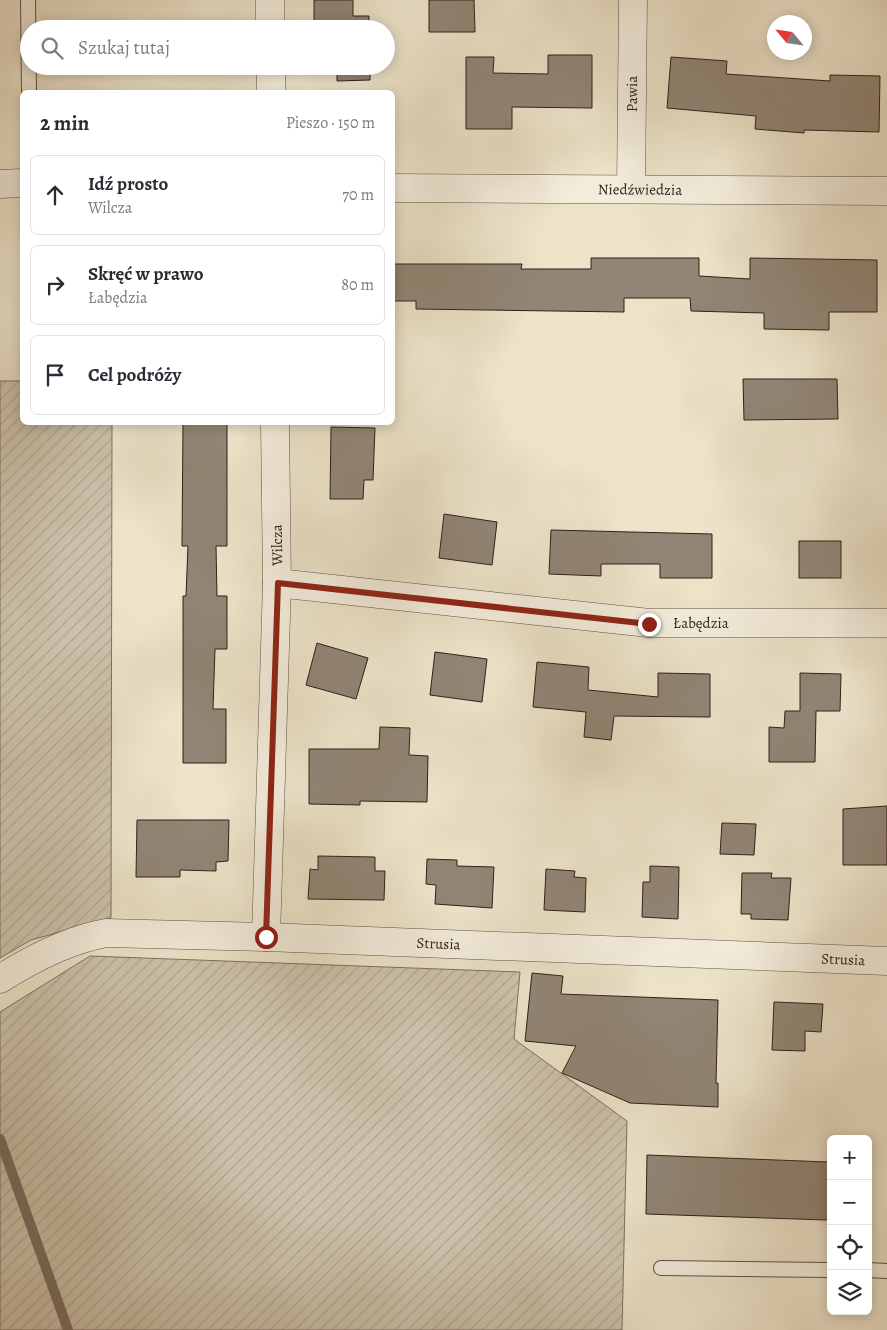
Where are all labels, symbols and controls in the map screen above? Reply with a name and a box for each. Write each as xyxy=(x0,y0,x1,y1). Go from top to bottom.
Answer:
north arrow xyxy=(767,15,812,60)
search box xyxy=(20,20,395,75)
icon: search xyxy=(38,34,66,62)
text: Szukaj tutaj xyxy=(78,35,170,61)
street label: Pawia xyxy=(622,76,642,112)
text: 2 min xyxy=(40,109,89,137)
text: Pieszo · 150 m xyxy=(286,112,375,134)
text: Idź prosto xyxy=(88,171,168,197)
street label: Niedźwiedzia xyxy=(598,179,682,200)
icon: ahead xyxy=(41,181,69,209)
text: 70 m xyxy=(342,184,374,206)
text: Wilcza xyxy=(88,197,132,219)
text: Skręć w prawo xyxy=(88,261,203,287)
icon: right xyxy=(41,271,69,299)
text: 80 m xyxy=(341,274,374,296)
text: Łabędzia xyxy=(88,287,148,309)
icon: arrive xyxy=(41,361,69,389)
text: Cel podróży xyxy=(88,362,181,388)
street label: Wilcza xyxy=(267,524,287,567)
route end xyxy=(638,613,661,636)
street label: Łabędzia xyxy=(673,613,729,633)
route start xyxy=(255,926,278,949)
street label: Strusia xyxy=(416,933,461,955)
street label: Strusia xyxy=(821,948,866,970)
map controls xyxy=(827,1135,872,1315)
button: + xyxy=(827,1135,872,1180)
button: − xyxy=(827,1180,872,1225)
button: locate xyxy=(827,1225,872,1270)
button: layers xyxy=(827,1270,872,1315)

